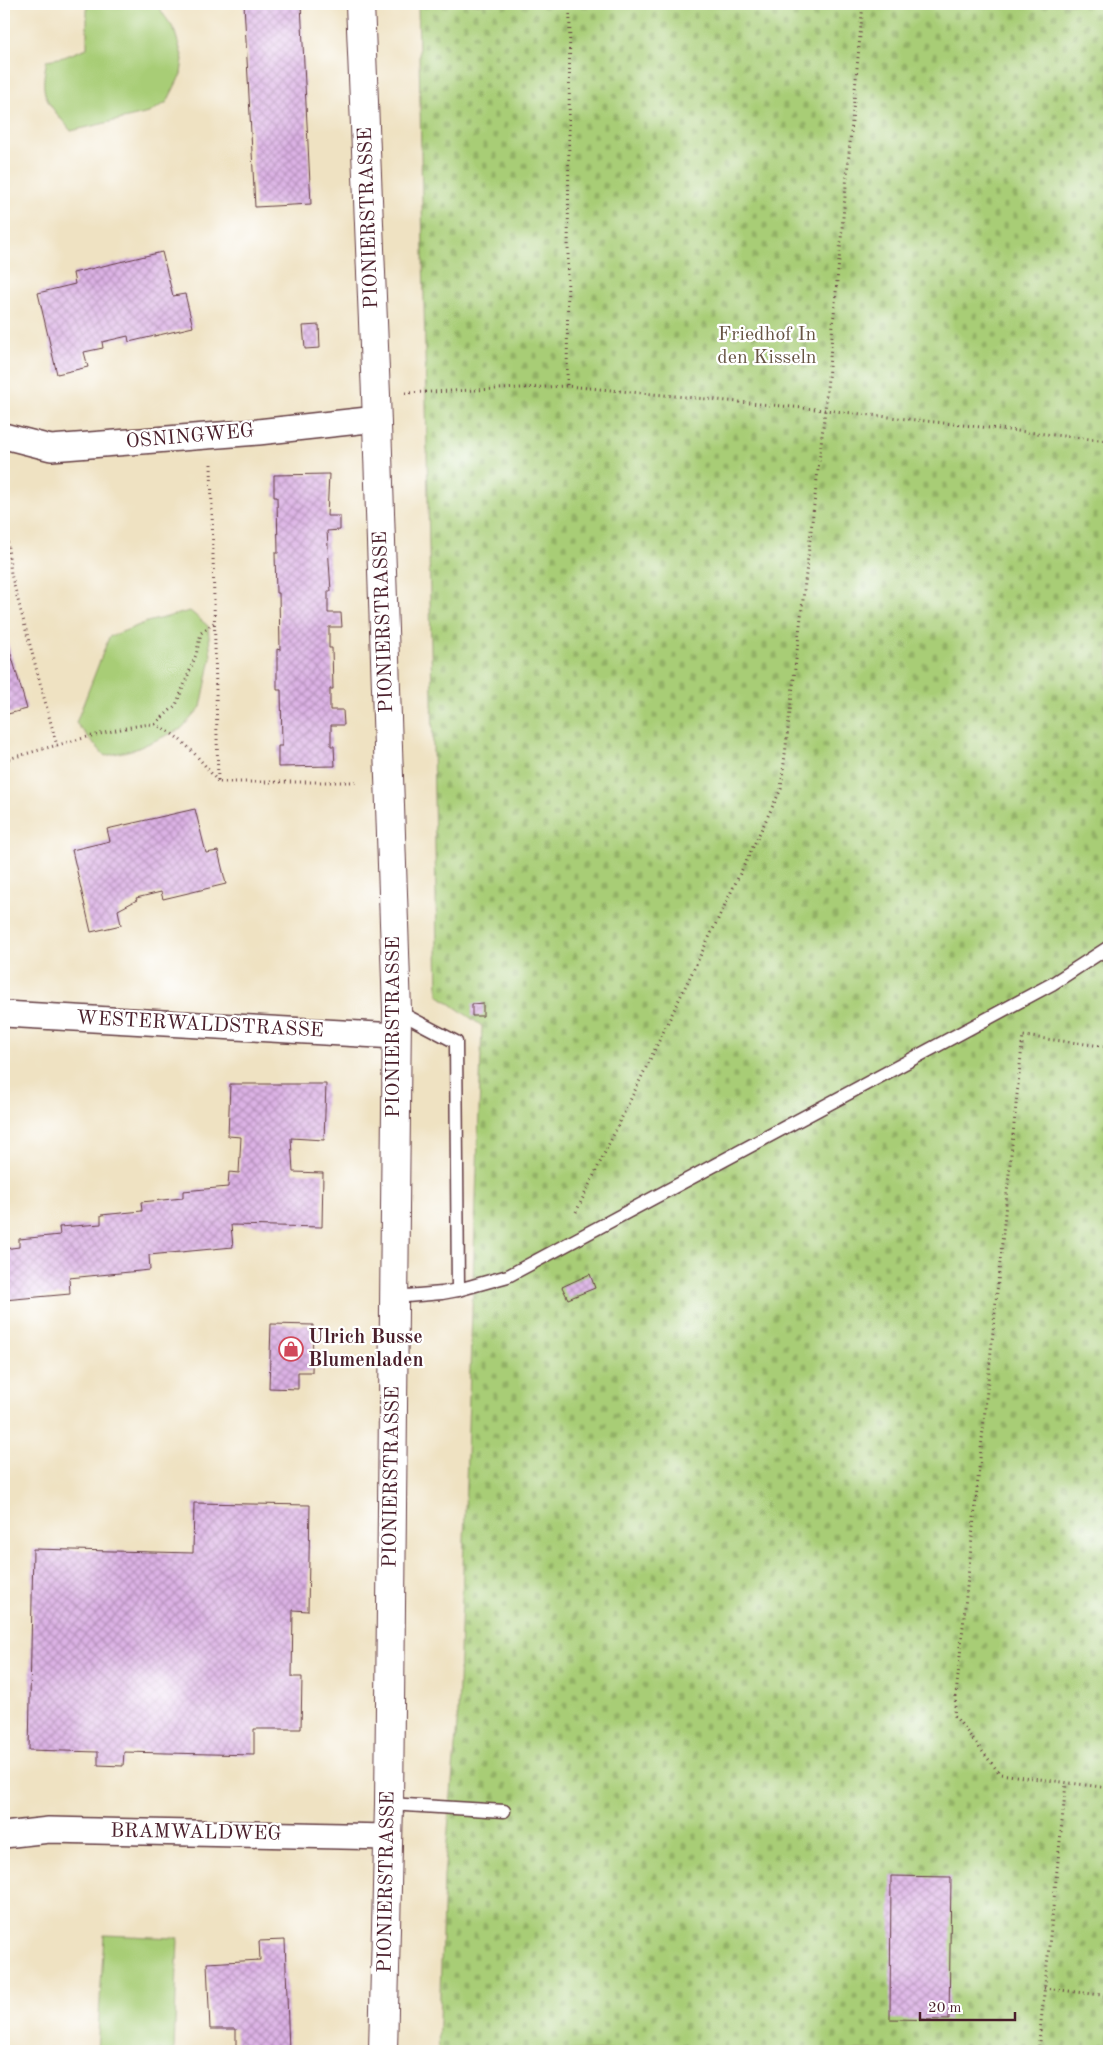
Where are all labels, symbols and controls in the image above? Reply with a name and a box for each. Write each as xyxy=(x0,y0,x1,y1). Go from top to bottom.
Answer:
street label: PIONIERSTRASSE xyxy=(356,127,382,309)
park label: Friedhof In den Kisseln xyxy=(717,325,817,368)
street label: OSNINGWEG xyxy=(125,421,255,453)
street label: PIONIERSTRASSE xyxy=(371,531,397,713)
street label: PIONIERSTRASSE xyxy=(384,936,404,1118)
street label: WESTERWALDSTRASSE xyxy=(76,1009,324,1041)
place label: Ulrich Busse Blumenladen xyxy=(308,1328,424,1371)
shop icon: Ulrich Busse Blumenladen xyxy=(278,1336,304,1362)
street label: PIONIERSTRASSE xyxy=(380,1386,404,1568)
street label: PIONIERSTRASSE xyxy=(375,1791,399,1973)
street label: BRAMWALDWEG xyxy=(110,1822,282,1844)
scale bar xyxy=(920,1990,1016,2022)
text: 20 m xyxy=(928,2001,962,2016)

